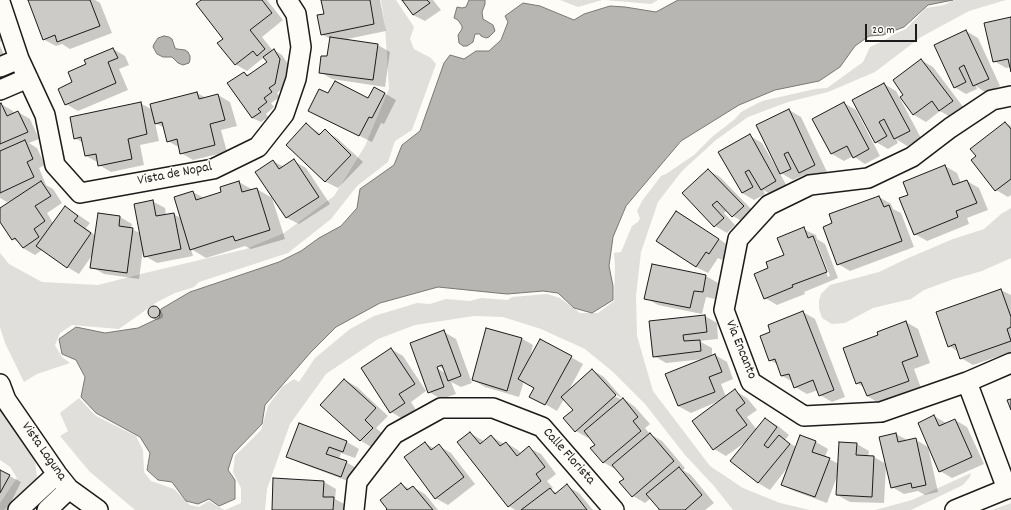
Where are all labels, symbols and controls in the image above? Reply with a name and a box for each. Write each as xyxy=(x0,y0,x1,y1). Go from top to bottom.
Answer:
scale bar xyxy=(867,16,919,42)
text: 20 m xyxy=(872,22,895,39)
street label: Vista de Nopal xyxy=(136,160,214,190)
street label: Via Encanto xyxy=(721,318,759,382)
street label: Vista Laguna xyxy=(17,419,69,485)
street label: Calle Florista xyxy=(538,425,598,489)

